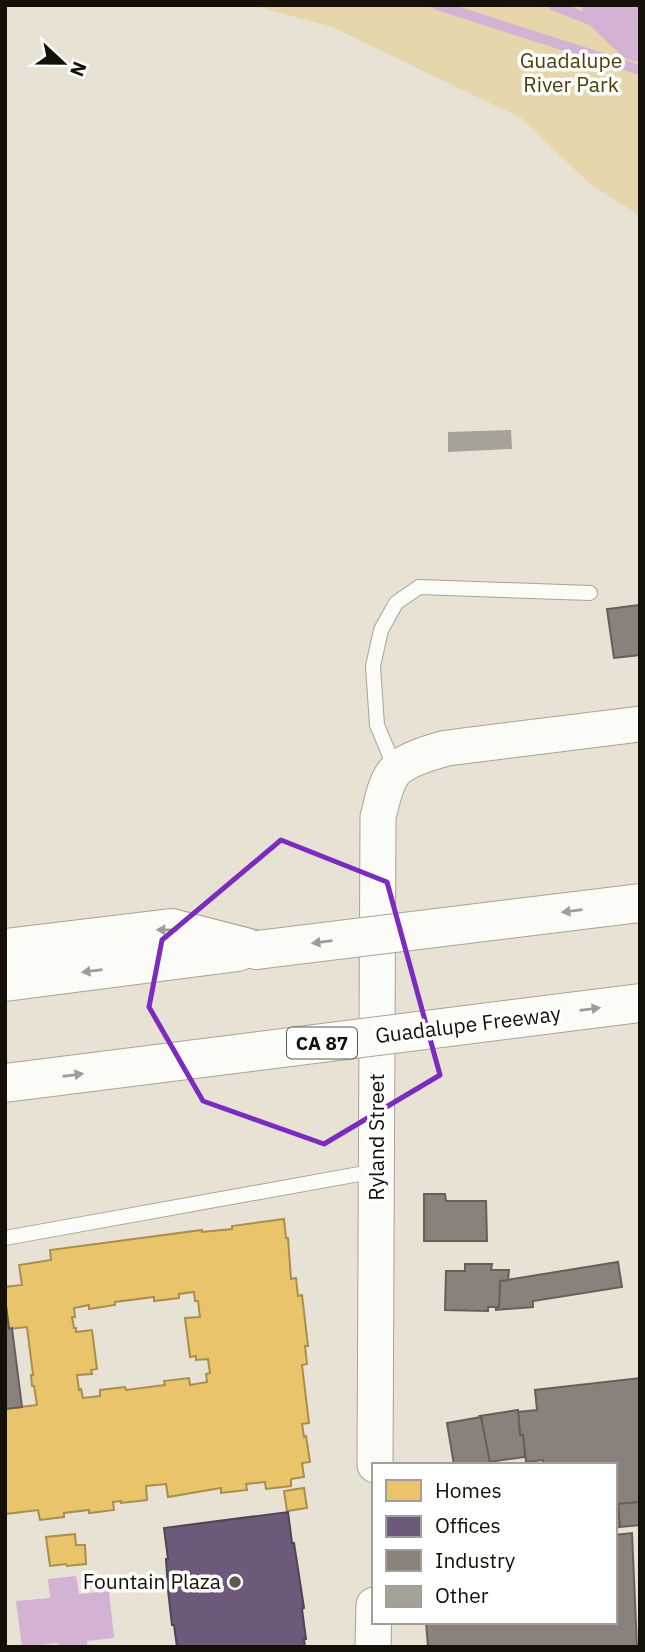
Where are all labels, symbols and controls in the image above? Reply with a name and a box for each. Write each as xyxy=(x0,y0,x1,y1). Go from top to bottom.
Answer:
north arrow xyxy=(28,28,98,98)
park label: Guadalupe River Park xyxy=(520,46,622,98)
text: N xyxy=(65,58,92,80)
one-way arrow xyxy=(561,906,583,917)
one-way arrow xyxy=(156,924,178,936)
one-way arrow xyxy=(311,936,333,947)
one-way arrow xyxy=(81,965,103,976)
street label: Guadalupe Freeway xyxy=(373,999,563,1049)
one-way arrow xyxy=(579,1004,601,1015)
road number: CA 87 xyxy=(287,1028,357,1058)
one-way arrow xyxy=(62,1069,84,1080)
street label: Ryland Street xyxy=(362,1073,390,1201)
legend xyxy=(372,1463,617,1624)
text: Homes xyxy=(435,1476,502,1504)
text: Offices xyxy=(435,1511,501,1539)
text: Industry xyxy=(435,1546,516,1574)
place label: Fountain Plaza xyxy=(83,1567,221,1595)
marker: Fountain Plaza xyxy=(227,1574,243,1590)
text: Other xyxy=(435,1581,489,1609)

